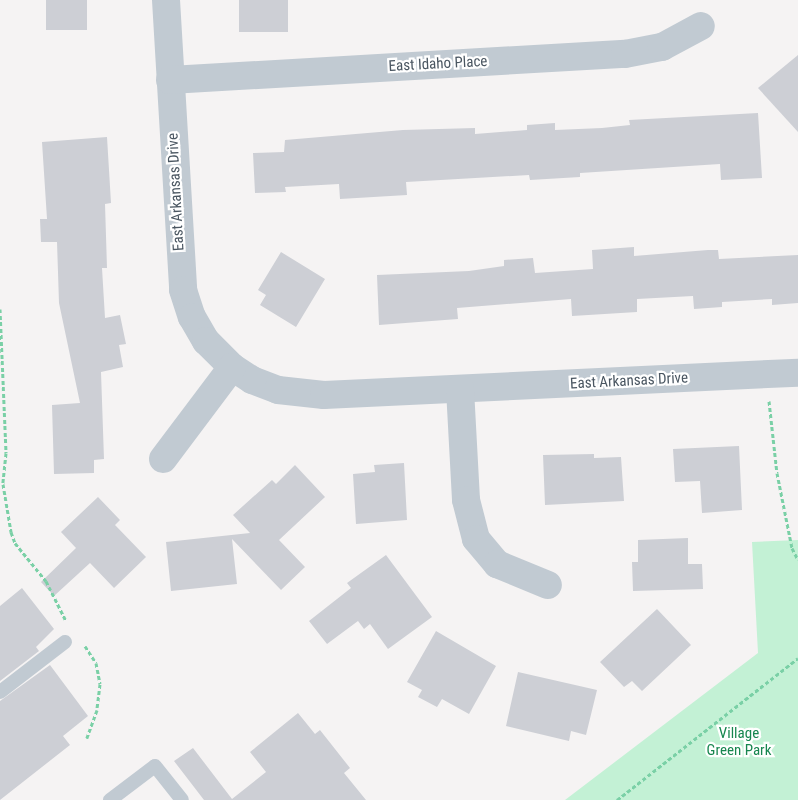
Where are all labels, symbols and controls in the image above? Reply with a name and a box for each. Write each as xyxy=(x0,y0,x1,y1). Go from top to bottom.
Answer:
street label: East Idaho Place xyxy=(388,52,488,76)
street label: East Arkansas Drive xyxy=(164,133,188,251)
street label: East Arkansas Drive xyxy=(570,369,688,393)
park label: Village Green Park xyxy=(707,724,771,759)

